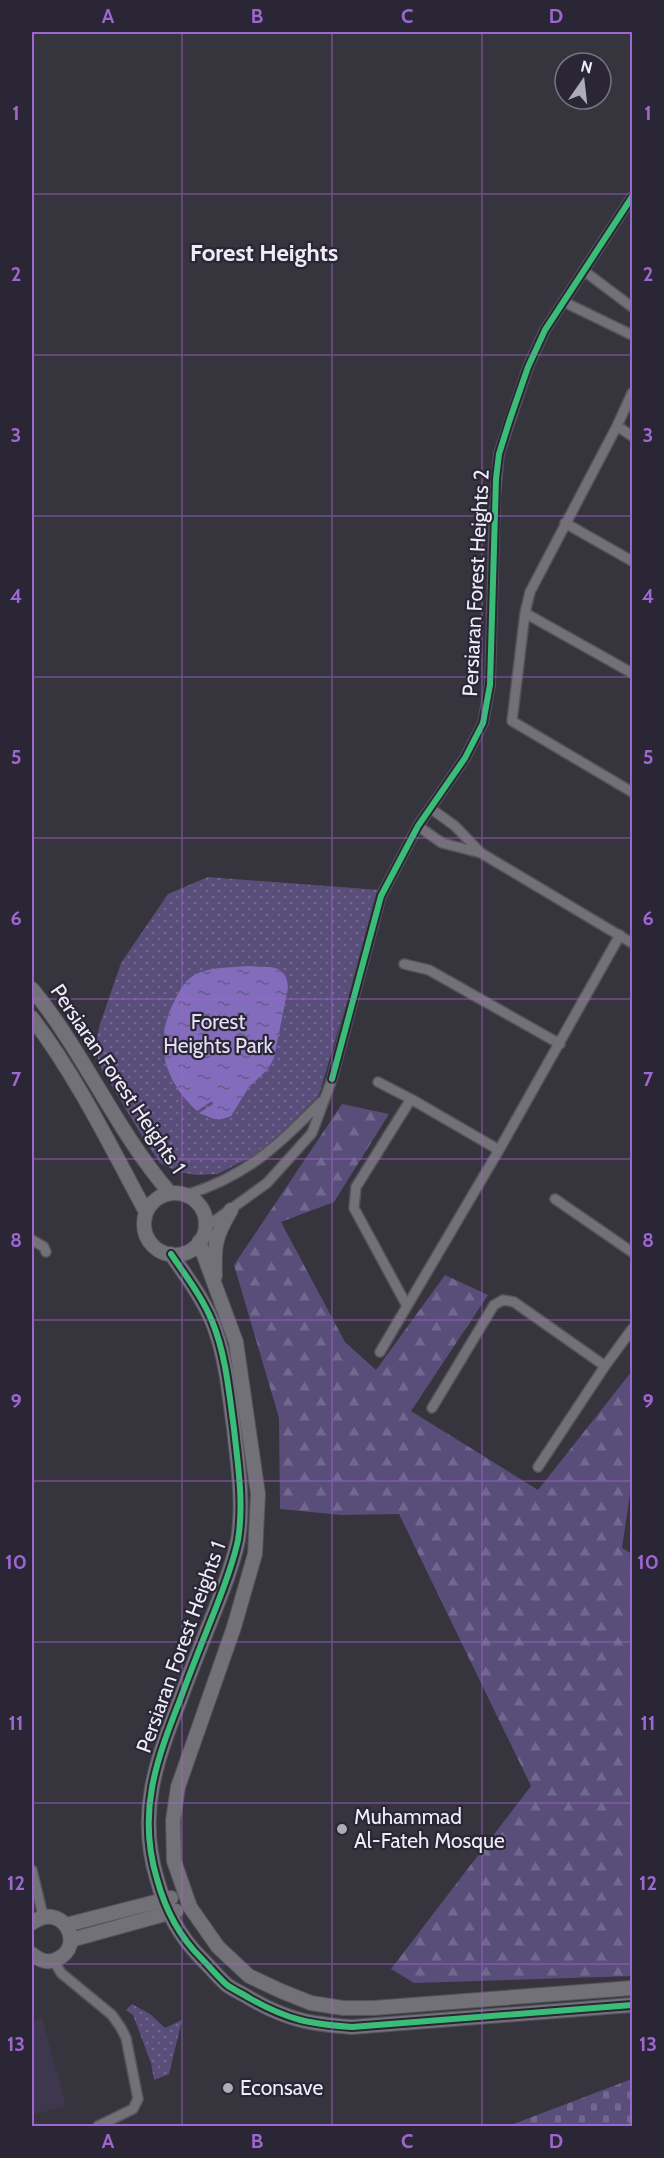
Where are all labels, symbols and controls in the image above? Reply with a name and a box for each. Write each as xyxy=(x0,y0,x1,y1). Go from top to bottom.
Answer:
text: A xyxy=(102,4,115,28)
text: B xyxy=(251,4,263,28)
text: C xyxy=(401,4,413,28)
text: D xyxy=(549,4,563,28)
north arrow xyxy=(553,51,613,111)
text: N xyxy=(579,56,594,78)
text: 1 xyxy=(12,101,20,125)
text: 1 xyxy=(644,101,652,125)
district label: Forest Heights xyxy=(190,238,338,267)
text: 2 xyxy=(11,262,21,286)
text: 2 xyxy=(643,262,653,286)
text: 3 xyxy=(11,423,21,447)
text: 3 xyxy=(643,423,653,447)
street label: Persiaran Forest Heights 2 xyxy=(457,469,494,697)
text: 4 xyxy=(10,584,22,608)
text: 4 xyxy=(642,584,654,608)
text: 5 xyxy=(11,745,21,769)
text: 5 xyxy=(643,745,653,769)
text: 6 xyxy=(10,906,22,930)
text: 6 xyxy=(642,906,654,930)
street label: Persiaran Forest Heights 1 xyxy=(46,979,191,1178)
park label: Forest Heights Park xyxy=(163,1009,273,1058)
text: 7 xyxy=(11,1067,22,1091)
text: 7 xyxy=(643,1067,654,1091)
text: 8 xyxy=(10,1228,22,1252)
text: 8 xyxy=(642,1228,654,1252)
text: 9 xyxy=(10,1389,22,1413)
text: 9 xyxy=(642,1389,654,1413)
street label: Persiaran Forest Heights 1 xyxy=(131,1538,230,1756)
text: 10 xyxy=(5,1550,27,1574)
text: 10 xyxy=(637,1550,659,1574)
text: 11 xyxy=(9,1711,23,1735)
text: 11 xyxy=(641,1711,655,1735)
place label: Muhammad Al-Fateh Mosque xyxy=(354,1804,505,1853)
marker: Muhammad Al-Fateh Mosque xyxy=(335,1822,349,1836)
text: 12 xyxy=(7,1871,25,1895)
text: 12 xyxy=(639,1871,657,1895)
text: 13 xyxy=(7,2032,25,2056)
text: 13 xyxy=(639,2032,657,2056)
place label: Econsave xyxy=(240,2075,324,2100)
marker: Econsave xyxy=(221,2081,235,2095)
text: A xyxy=(102,2129,115,2153)
text: B xyxy=(251,2129,263,2153)
text: C xyxy=(401,2129,413,2153)
text: D xyxy=(549,2129,563,2153)

